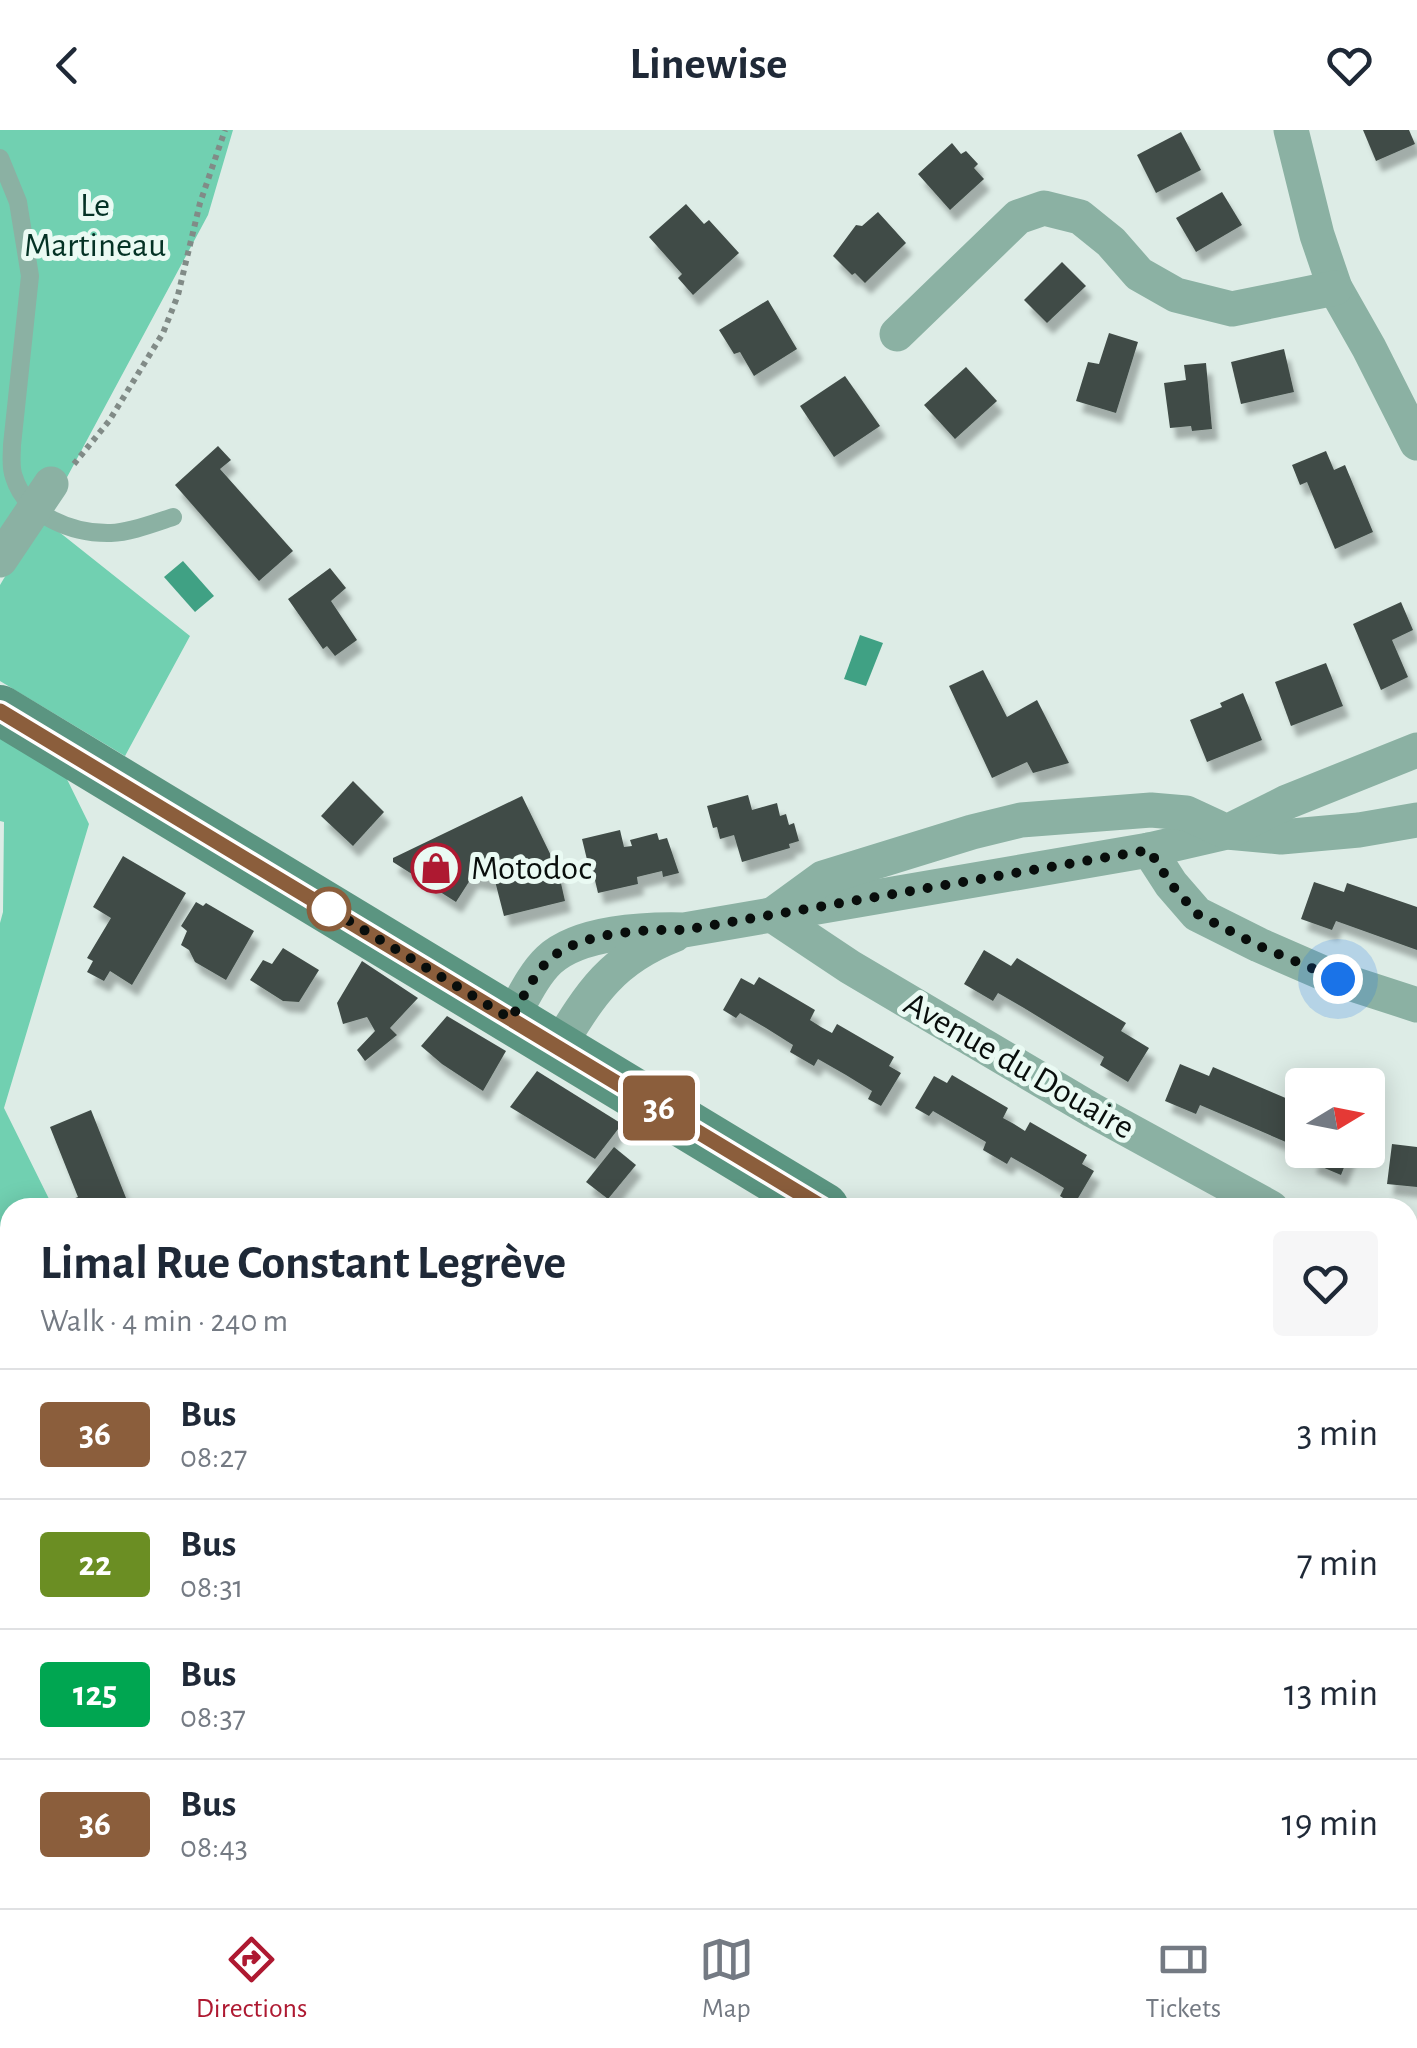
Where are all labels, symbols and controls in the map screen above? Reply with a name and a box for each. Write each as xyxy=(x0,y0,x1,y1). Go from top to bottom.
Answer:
icon: back xyxy=(40,38,95,93)
icon: heart xyxy=(1322,38,1377,93)
text: Linewise xyxy=(630,42,787,87)
park label: Le Martineau xyxy=(24,188,166,263)
shop icon: Motodoc xyxy=(410,842,462,894)
place label: Motodoc xyxy=(471,851,592,886)
unlabelled marker xyxy=(308,888,350,930)
your location xyxy=(1313,954,1363,1004)
street label: Avenue du Douaire xyxy=(898,986,1140,1146)
north arrow xyxy=(1285,1068,1385,1168)
map controls xyxy=(1285,1068,1385,1168)
line badge: 36 xyxy=(614,1076,704,1140)
text: 36 xyxy=(643,1091,675,1126)
button: heart xyxy=(1273,1231,1378,1336)
text: Limal Rue Constant Legrève xyxy=(40,1240,566,1288)
text: Walk · 4 min · 240 m xyxy=(40,1305,288,1337)
text: Bus xyxy=(180,1396,236,1434)
text: 3 min xyxy=(1297,1415,1378,1453)
text: 36 xyxy=(79,1417,111,1452)
text: 08:27 xyxy=(180,1441,247,1473)
text: Bus xyxy=(180,1526,236,1564)
text: 7 min xyxy=(1297,1545,1378,1583)
text: 22 xyxy=(79,1547,111,1582)
text: 08:31 xyxy=(180,1571,244,1603)
text: Bus xyxy=(180,1656,236,1694)
text: 13 min xyxy=(1284,1675,1378,1713)
text: 125 xyxy=(73,1677,117,1712)
text: 08:37 xyxy=(180,1701,246,1733)
text: Bus xyxy=(180,1786,236,1824)
text: 19 min xyxy=(1282,1805,1378,1843)
text: 36 xyxy=(79,1807,111,1842)
text: 08:43 xyxy=(180,1831,248,1863)
tab: Directions xyxy=(196,1932,307,2026)
tab: Map xyxy=(699,1932,754,2026)
tab: Tickets xyxy=(1145,1932,1221,2026)

